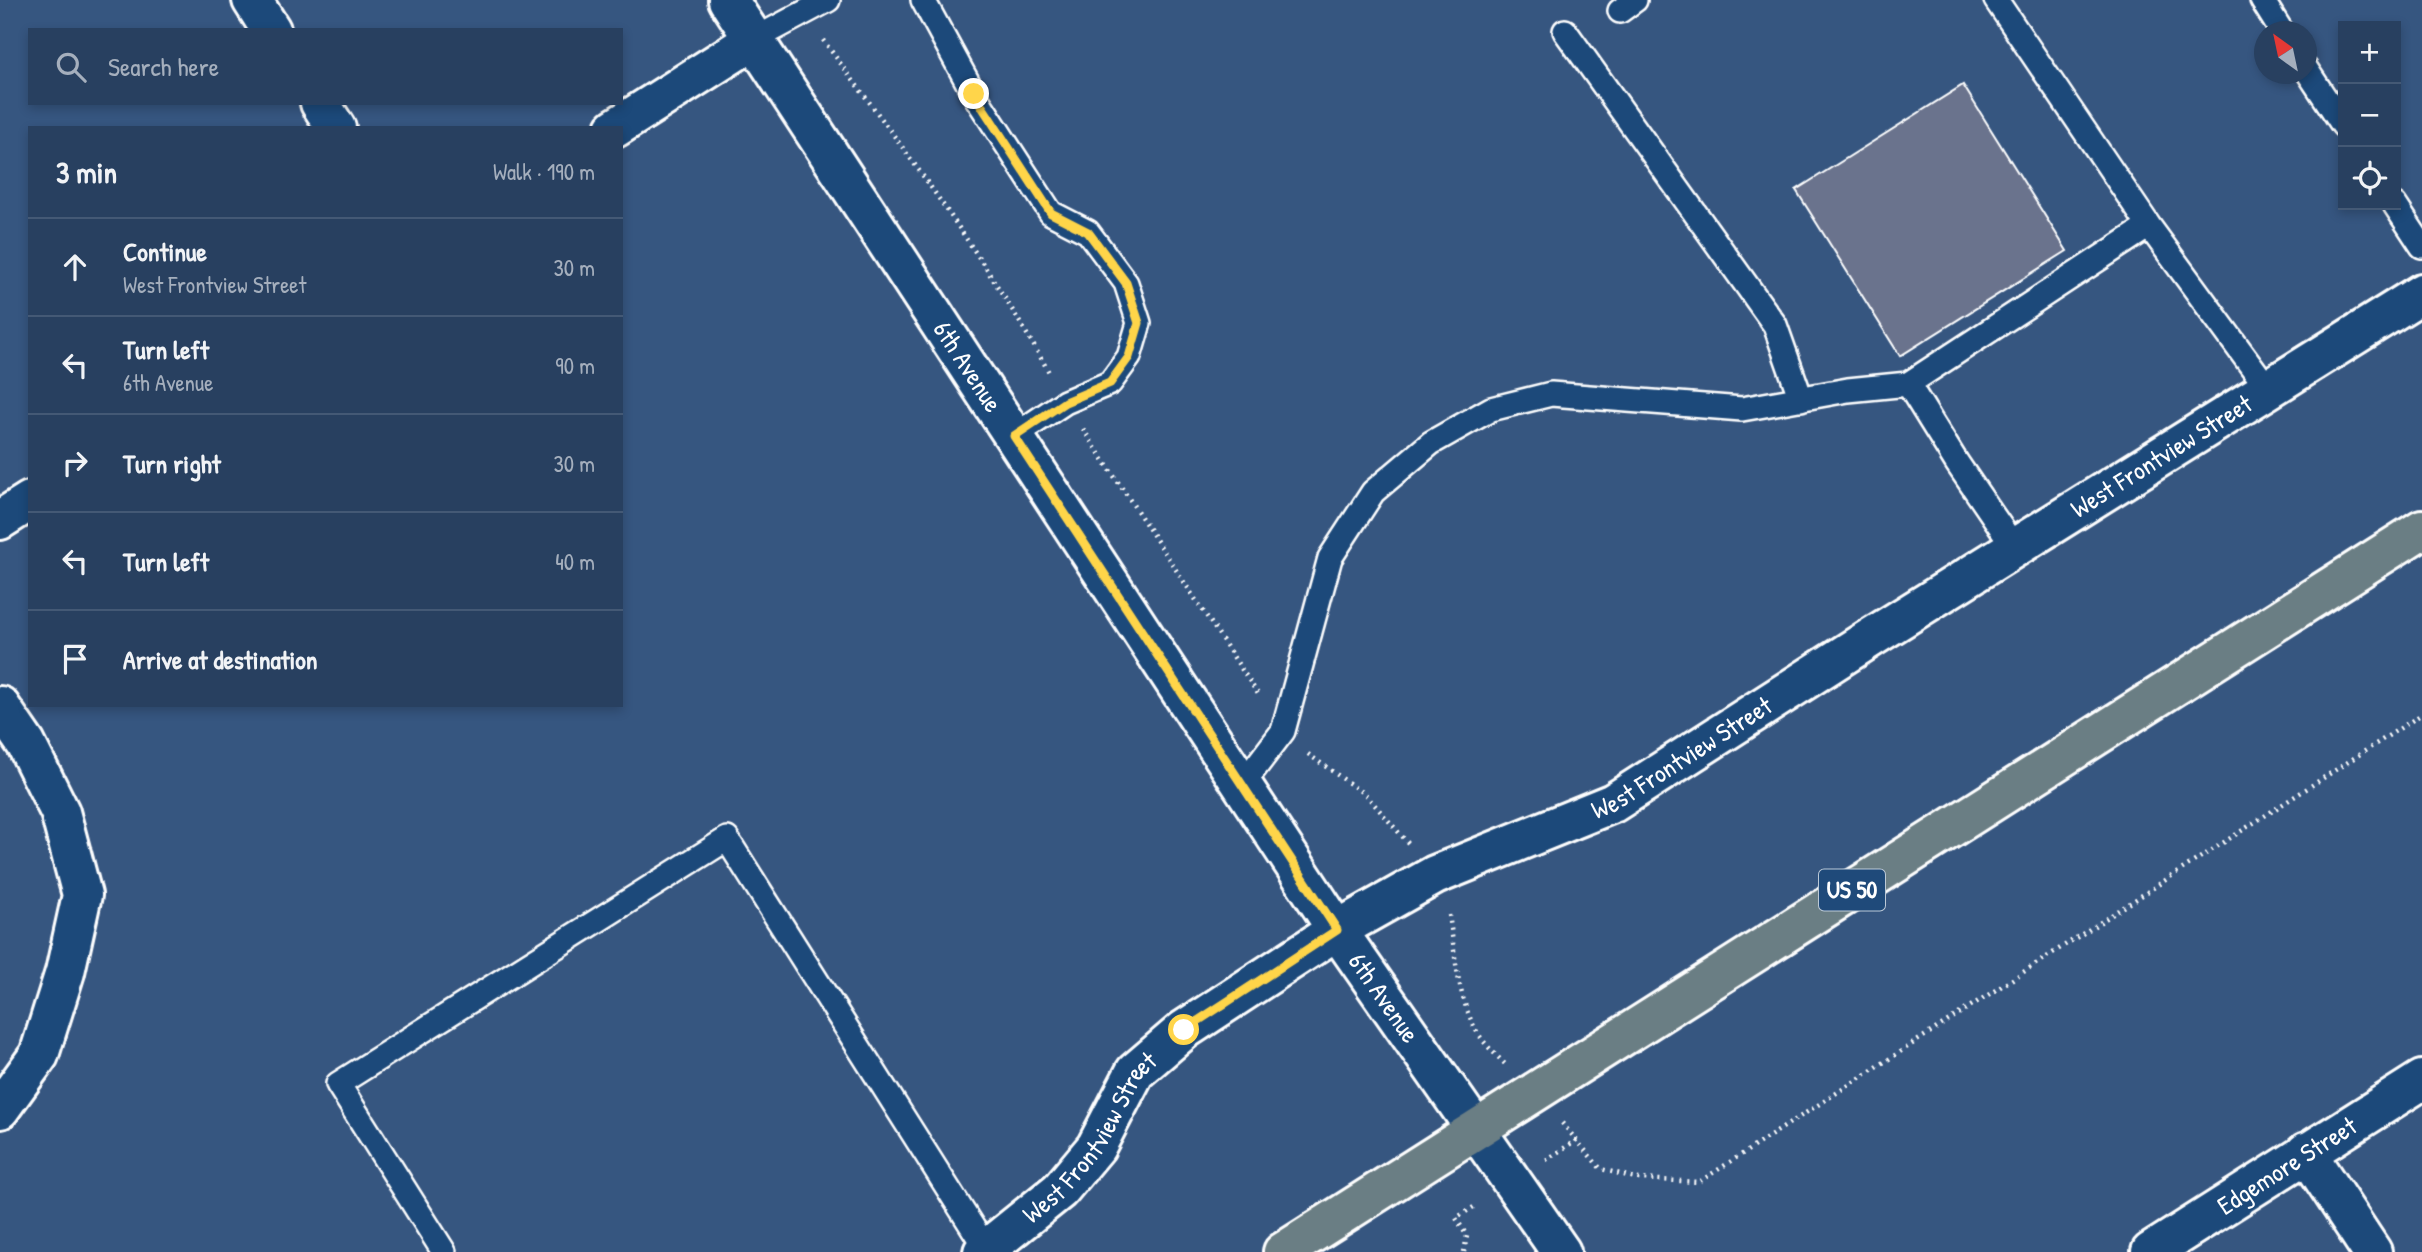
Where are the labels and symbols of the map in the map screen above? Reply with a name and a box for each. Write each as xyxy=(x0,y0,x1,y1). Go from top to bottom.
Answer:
north arrow xyxy=(2254,21,2317,84)
route end xyxy=(958,78,989,109)
street label: 6th Avenue xyxy=(926,314,1011,419)
street label: West Frontview Street xyxy=(2064,385,2259,526)
street label: West Frontview Street xyxy=(1586,687,1779,827)
road number: US 50 xyxy=(1819,870,1885,910)
street label: 6th Avenue xyxy=(1341,945,1428,1049)
route start xyxy=(1168,1014,1199,1045)
street label: West Frontview Street xyxy=(1015,1042,1165,1231)
street label: Edgemore Street xyxy=(2210,1107,2364,1223)

